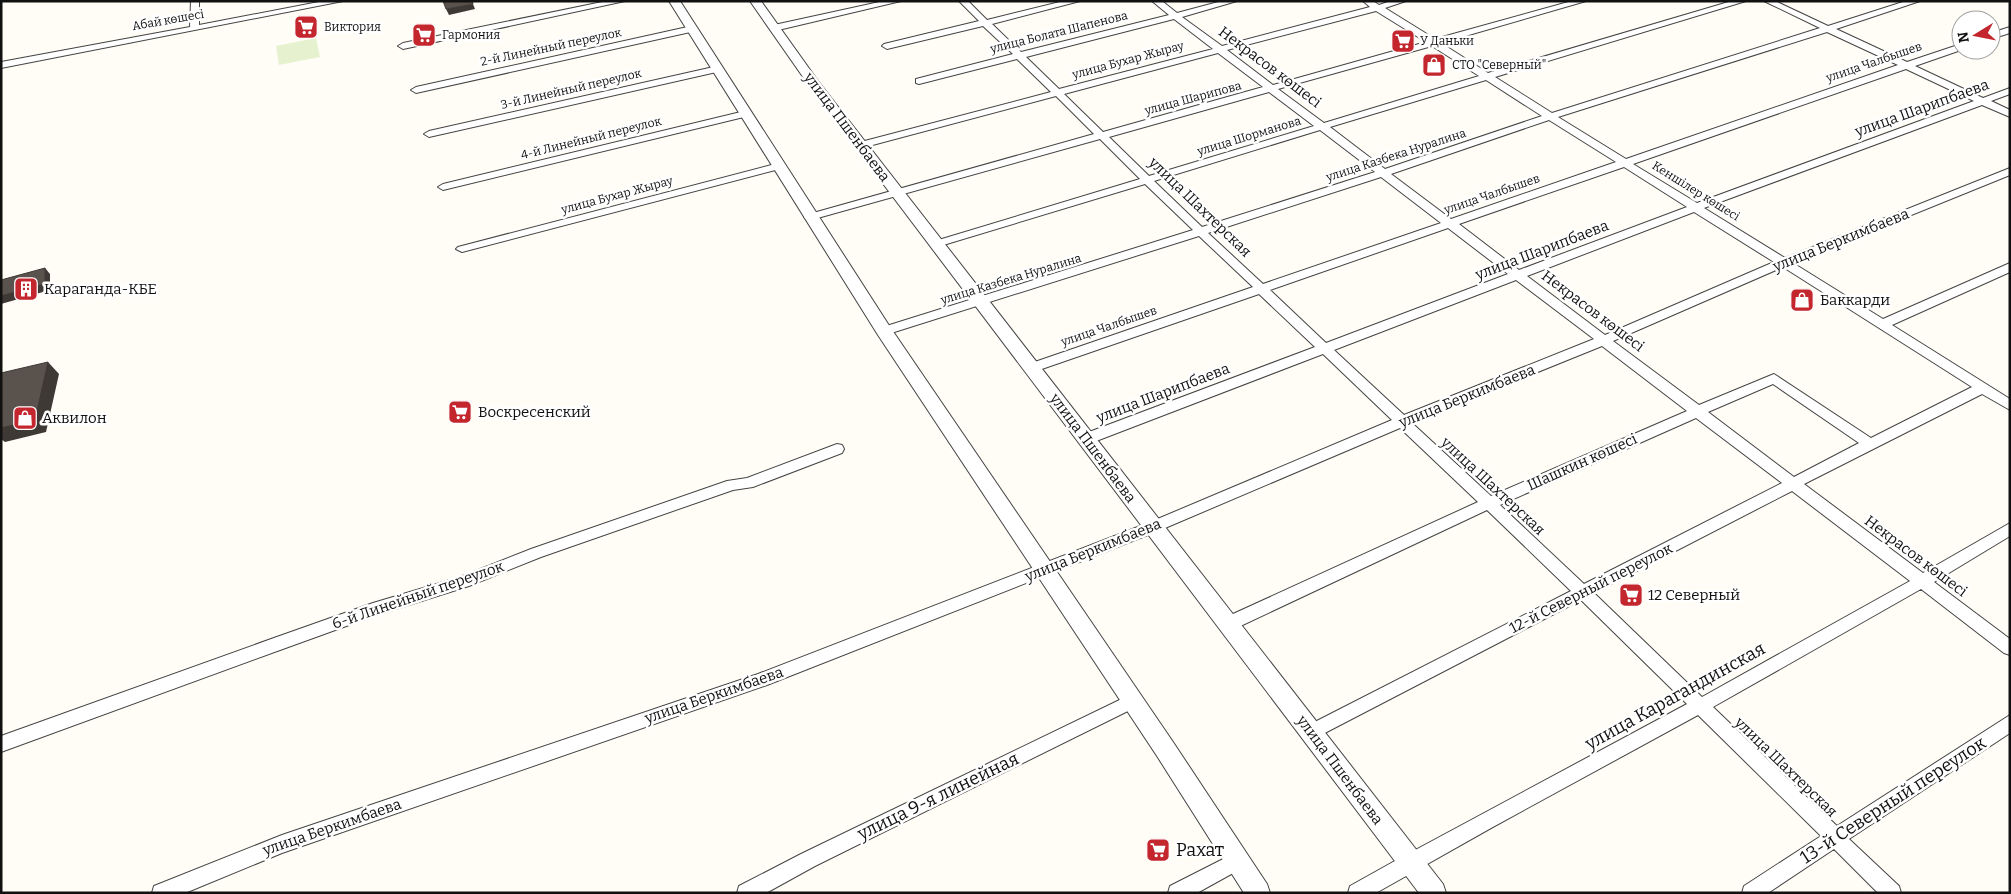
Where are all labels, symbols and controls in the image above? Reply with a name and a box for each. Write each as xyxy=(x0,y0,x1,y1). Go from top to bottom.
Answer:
street label: Абай көшесі xyxy=(131,7,205,33)
street label: улица Болата Шапенова xyxy=(988,8,1130,56)
north arrow xyxy=(1951,10,2001,60)
supermarket icon: Виктория xyxy=(293,14,319,40)
place label: Виктория xyxy=(324,20,381,34)
supermarket icon: Гармония xyxy=(411,22,437,48)
street label: Некрасов көшесі xyxy=(1215,23,1325,112)
street label: 2-й Линейный переулок xyxy=(479,25,623,69)
place label: Гармония xyxy=(442,28,501,42)
supermarket icon: У Даньки xyxy=(1390,28,1416,54)
text: N xyxy=(1954,30,1973,44)
place label: У Даньки xyxy=(1420,34,1474,48)
street label: улица Бухар Жырау xyxy=(1070,38,1186,82)
street label: улица Чалбышев xyxy=(1823,39,1924,85)
shop icon: СТО "Северный" xyxy=(1421,52,1447,78)
place label: СТО "Северный" xyxy=(1452,58,1546,72)
street label: 3-й Линейный переулок xyxy=(499,66,643,112)
street label: улица Пшенбаева xyxy=(799,68,894,185)
street label: улица Шарипбаева xyxy=(1852,75,1991,141)
street label: улица Шарипова xyxy=(1142,78,1243,118)
street label: улица Шорманова xyxy=(1194,113,1303,159)
street label: 4-й Линейный переулок xyxy=(519,114,663,162)
street label: улица Казбека Нуралина xyxy=(1323,126,1468,185)
street label: улица Шахтерская xyxy=(1144,153,1255,261)
street label: Кеншілер көшесі xyxy=(1650,158,1743,224)
street label: улица Чалбышев xyxy=(1441,171,1542,217)
street label: улица Бухар Жырау xyxy=(559,173,675,217)
street label: улица Беркимбаева xyxy=(1769,204,1912,276)
street label: улица Шарипбаева xyxy=(1472,216,1611,284)
street label: улица Казбека Нуралина xyxy=(938,251,1083,307)
street label: Некрасов көшесі xyxy=(1538,267,1648,356)
building icon: Караганда-КБЕ xyxy=(13,276,39,302)
place label: Караганда-КБЕ xyxy=(44,280,157,298)
shop icon: Баккарди xyxy=(1789,287,1815,313)
place label: Баккарди xyxy=(1820,291,1890,309)
street label: улица Чалбышев xyxy=(1058,303,1159,349)
street label: улица Шарипбаева xyxy=(1093,359,1232,427)
street label: улица Беркимбаева xyxy=(1395,360,1538,432)
street label: улица Пшенбаева xyxy=(1045,389,1140,506)
supermarket icon: Воскресенский xyxy=(447,399,473,425)
place label: Воскресенский xyxy=(478,403,591,421)
shop icon: Аквилон xyxy=(12,405,38,431)
place label: Аквилон xyxy=(42,409,107,427)
street label: Шашкин көшесі xyxy=(1524,429,1640,494)
street label: улица Шахтерская xyxy=(1437,432,1549,539)
street label: Некрасов көшесі xyxy=(1861,512,1971,601)
street label: улица Беркимбаева xyxy=(1021,514,1164,586)
street label: 12-й Северный переулок xyxy=(1507,539,1676,637)
street label: 6-й Линейный переулок xyxy=(330,557,506,633)
supermarket icon: 12 Северный xyxy=(1618,582,1644,608)
place label: 12 Северный xyxy=(1648,586,1740,604)
street label: улица Карагандинская xyxy=(1580,637,1769,755)
street label: улица Беркимбаева xyxy=(641,663,786,727)
street label: улица Пшенбаева xyxy=(1292,711,1387,828)
street label: улица Шахтерская xyxy=(1730,713,1841,821)
street label: 13-й Северный переулок xyxy=(1796,731,1990,868)
street label: улица 9-я линейная xyxy=(853,747,1022,845)
street label: улица Беркимбаева xyxy=(259,795,404,859)
supermarket icon: Рахат xyxy=(1145,837,1171,863)
place label: Рахат xyxy=(1176,839,1224,861)

